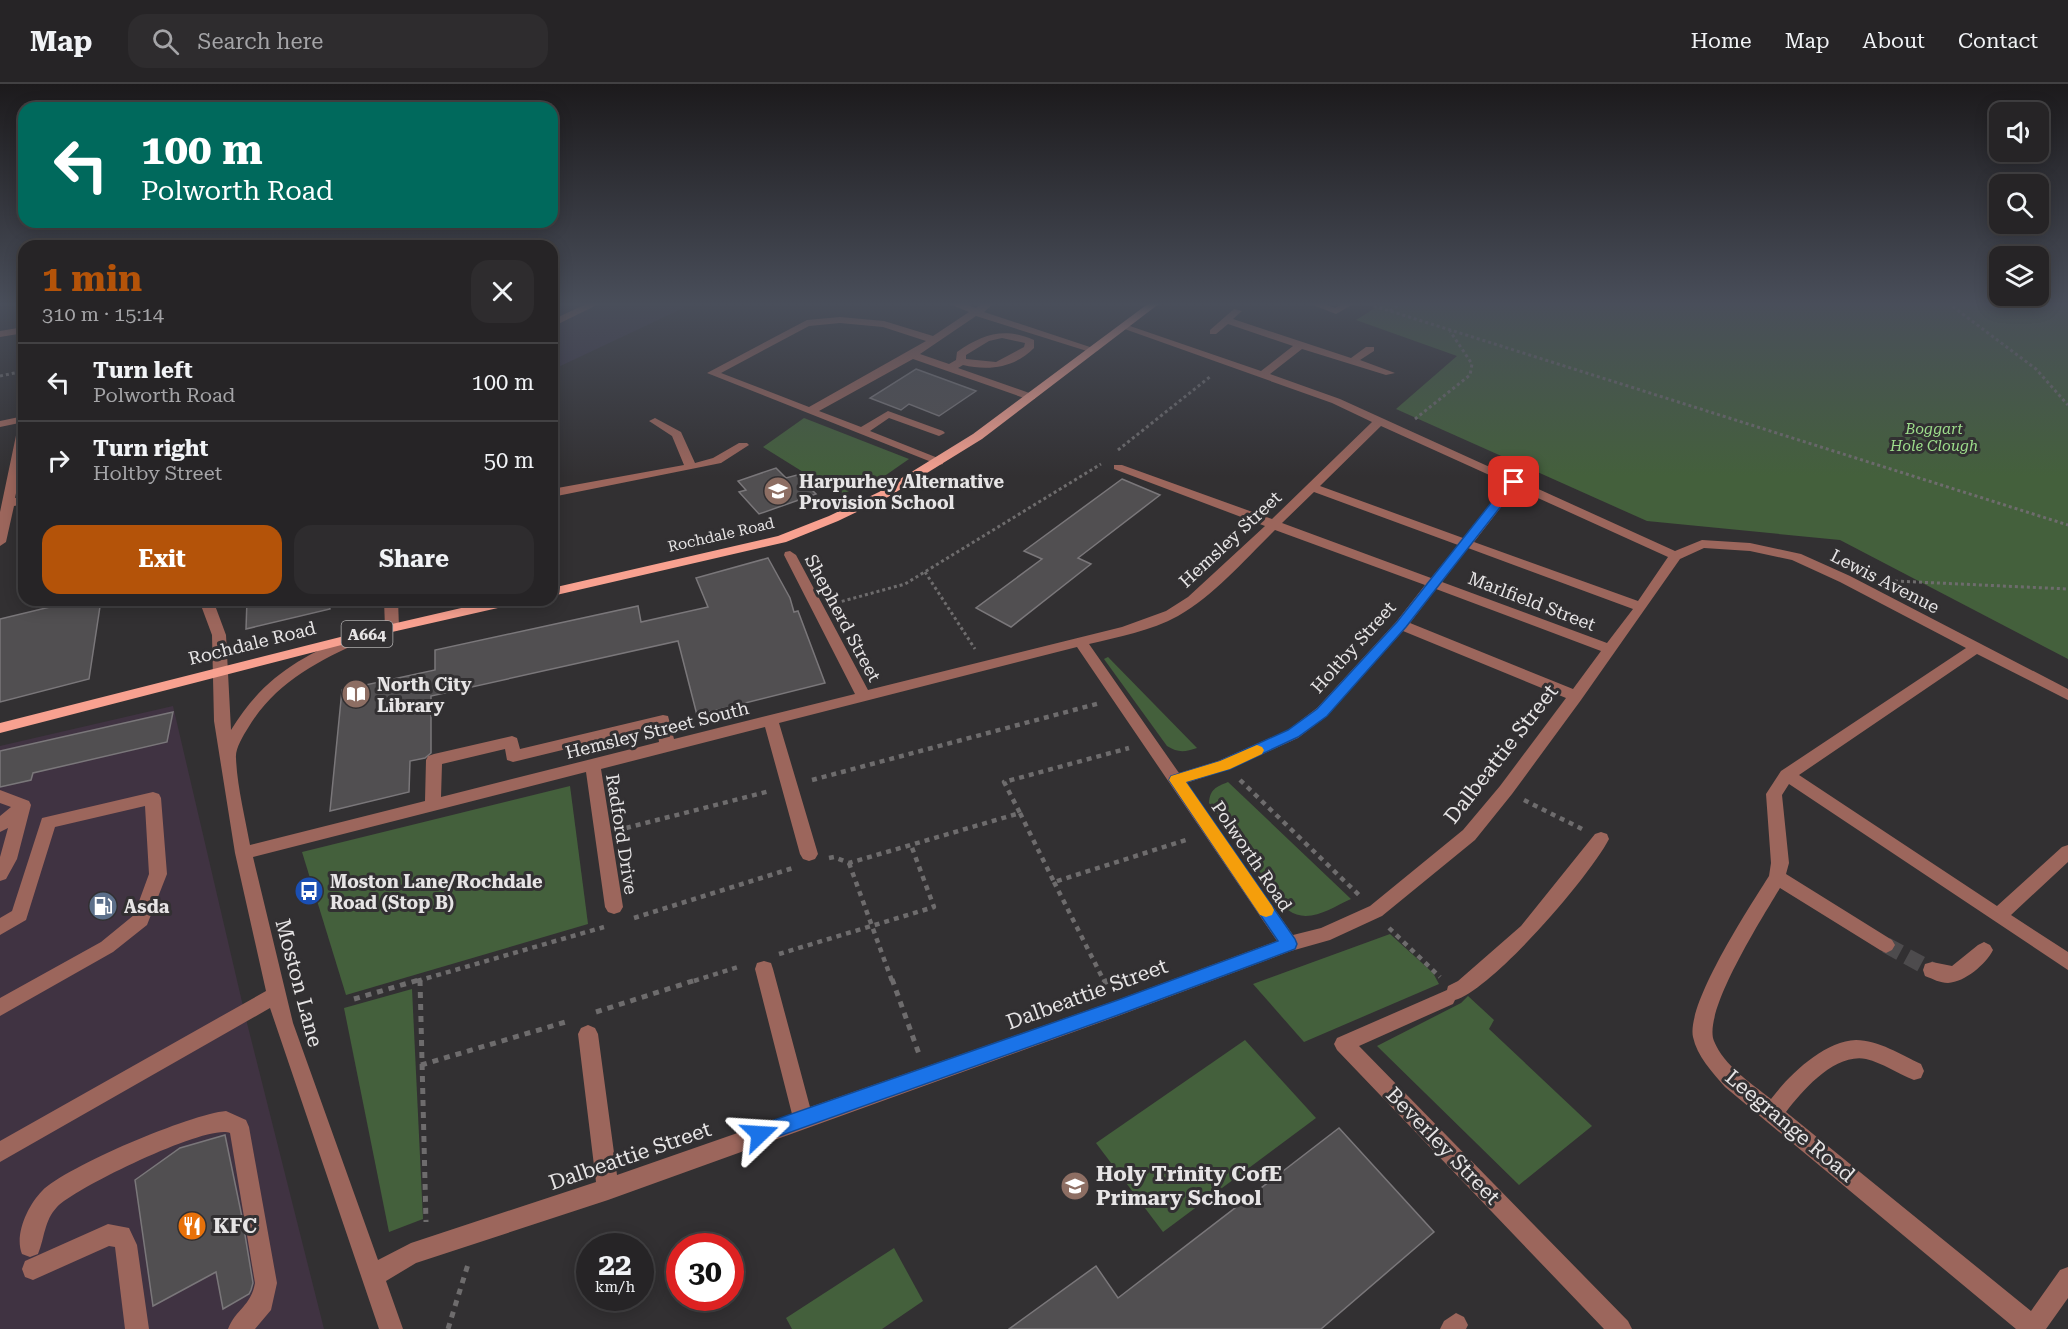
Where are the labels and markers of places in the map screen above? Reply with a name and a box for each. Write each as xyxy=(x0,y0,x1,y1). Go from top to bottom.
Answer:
pin xyxy=(1488,456,1539,507)
place label: Harpurhey Alternative Provision School xyxy=(799,471,1004,513)
school or university icon: Harpurhey Alternative Provision School xyxy=(762,475,794,507)
place label: North City Library xyxy=(377,674,472,716)
library icon: North City Library xyxy=(340,678,372,710)
place label: Moston Lane/Rochdale Road (Stop B) xyxy=(330,871,543,913)
bus stop icon: Moston Lane/Rochdale Road (Stop B) xyxy=(293,875,325,907)
fuel station icon: Asda xyxy=(87,890,119,922)
place label: Asda xyxy=(124,896,170,917)
place label: Holy Trinity CofE Primary School xyxy=(1096,1162,1282,1210)
school or university icon: Holy Trinity CofE Primary School xyxy=(1059,1170,1091,1202)
restaurant icon: KFC xyxy=(176,1210,208,1242)
place label: KFC xyxy=(213,1214,257,1238)

